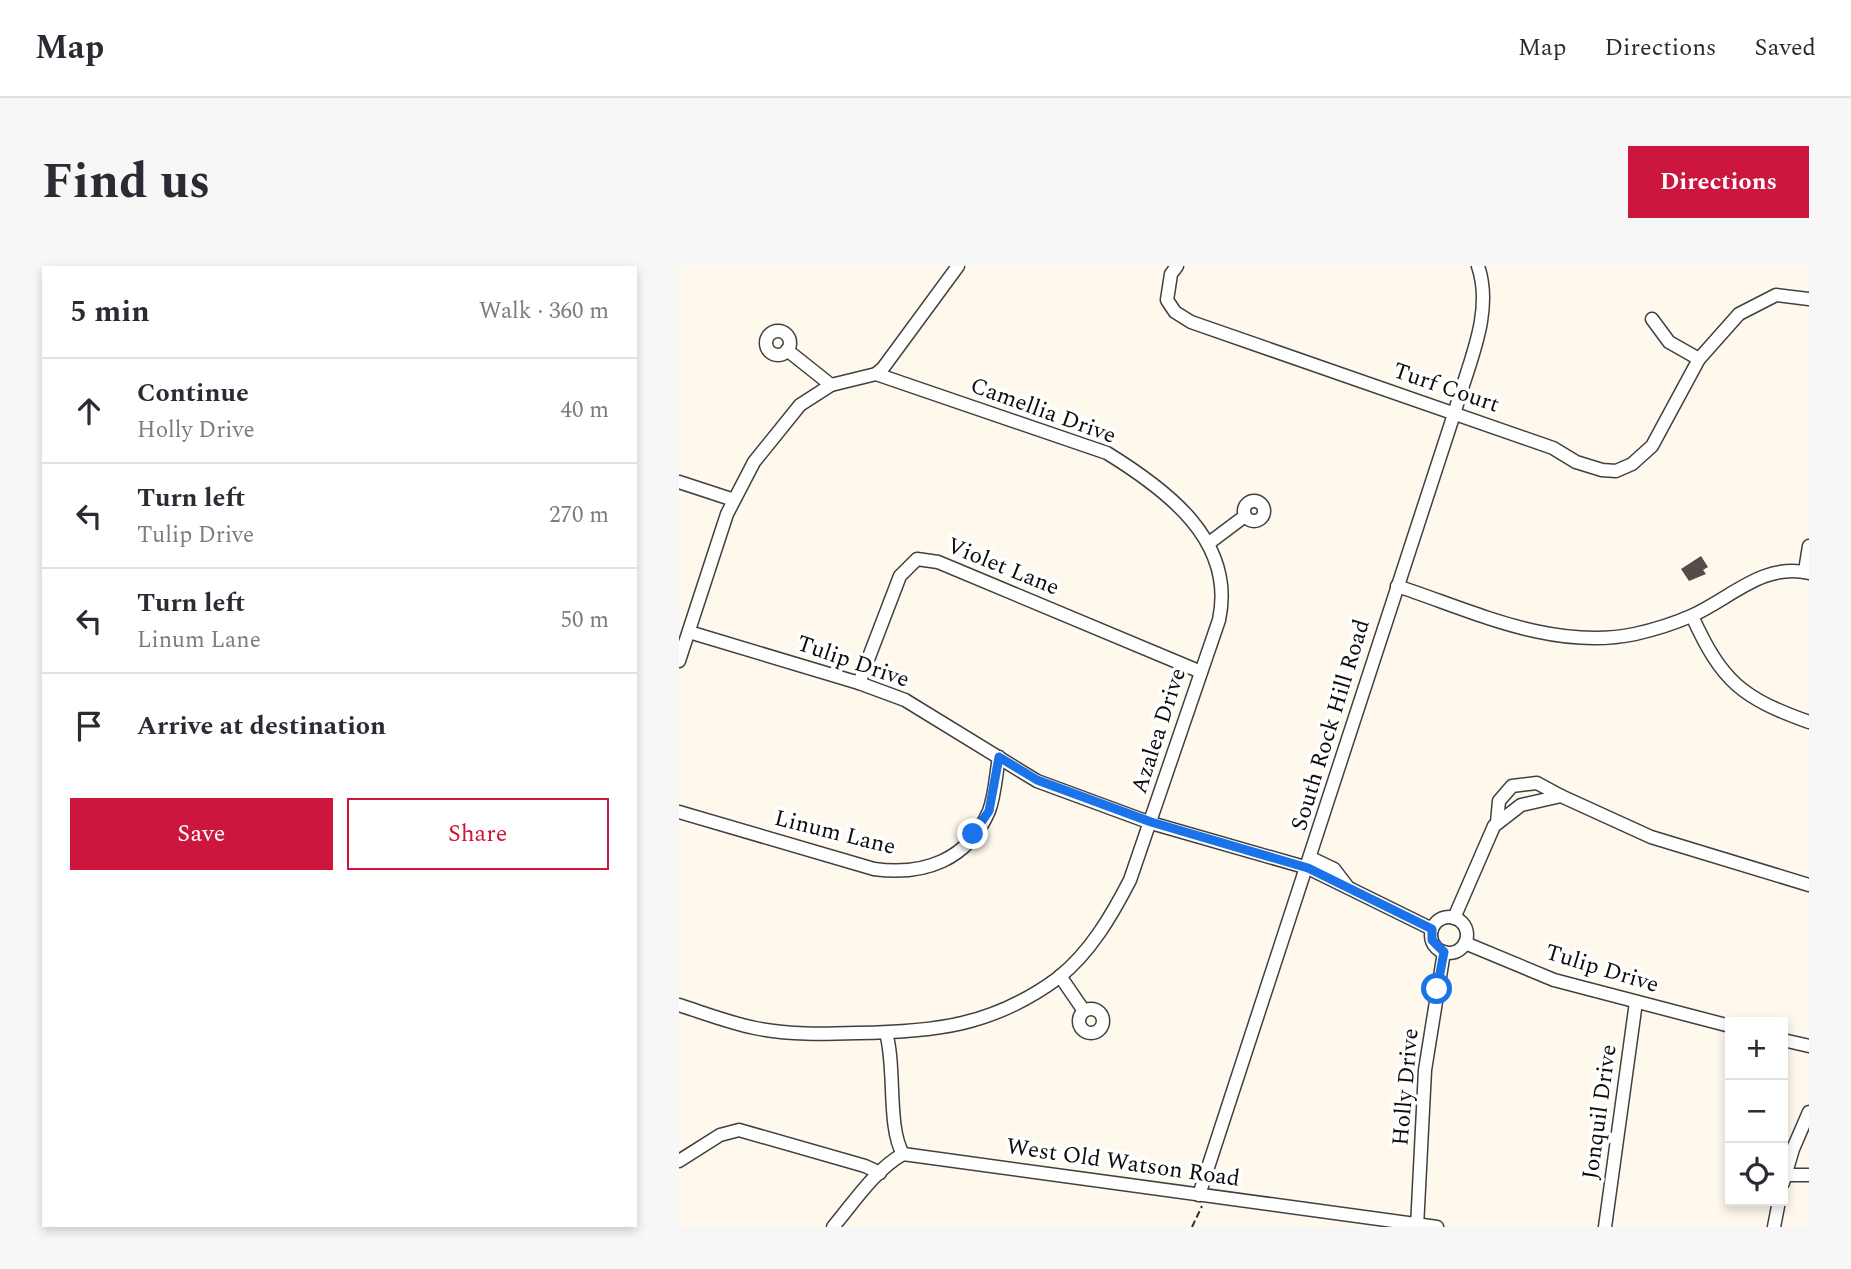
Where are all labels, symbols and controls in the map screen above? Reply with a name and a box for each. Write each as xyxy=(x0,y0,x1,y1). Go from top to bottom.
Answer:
text: Map xyxy=(35,23,104,73)
text: Map xyxy=(1518,30,1566,66)
text: Directions xyxy=(1604,30,1716,66)
text: Saved xyxy=(1754,30,1816,66)
text: Find us xyxy=(42,145,210,220)
button: Directions xyxy=(1628,146,1809,218)
text: 5 min xyxy=(70,289,150,335)
text: Walk · 360 m xyxy=(479,294,609,329)
street label: Turf Court xyxy=(1388,353,1504,423)
street label: Camellia Drive xyxy=(965,368,1121,454)
text: Continue xyxy=(137,373,249,413)
icon: ahead xyxy=(70,392,108,430)
text: 40 m xyxy=(560,393,609,428)
text: Holly Drive xyxy=(137,413,255,448)
text: Turn left xyxy=(137,478,245,518)
icon: left xyxy=(70,497,108,535)
text: 270 m xyxy=(549,498,609,533)
text: Tulip Drive xyxy=(137,518,254,553)
street label: Violet Lane xyxy=(941,529,1065,605)
text: Turn left xyxy=(137,583,245,623)
icon: left xyxy=(70,602,108,640)
text: 50 m xyxy=(560,603,609,638)
street label: South Rock Hill Road xyxy=(1282,615,1380,835)
text: Linum Lane xyxy=(137,623,261,658)
street label: Tulip Drive xyxy=(792,626,914,698)
street label: Azalea Drive xyxy=(1122,664,1196,798)
text: Arrive at destination xyxy=(137,706,386,746)
icon: arrive xyxy=(70,707,108,745)
button: Save xyxy=(70,798,333,870)
button: Share xyxy=(347,798,609,870)
street label: Linum Lane xyxy=(771,801,899,865)
route end xyxy=(957,818,988,849)
street label: Tulip Drive xyxy=(1541,935,1663,1003)
route start xyxy=(1421,973,1452,1004)
map controls xyxy=(1725,1017,1788,1206)
button: + xyxy=(1725,1017,1788,1080)
street label: Holly Drive xyxy=(1383,1027,1429,1147)
street label: Jonquil Drive xyxy=(1573,1042,1627,1182)
button: − xyxy=(1725,1080,1788,1143)
street label: West Old Watson Road xyxy=(1004,1129,1242,1197)
button: locate xyxy=(1725,1143,1788,1206)

